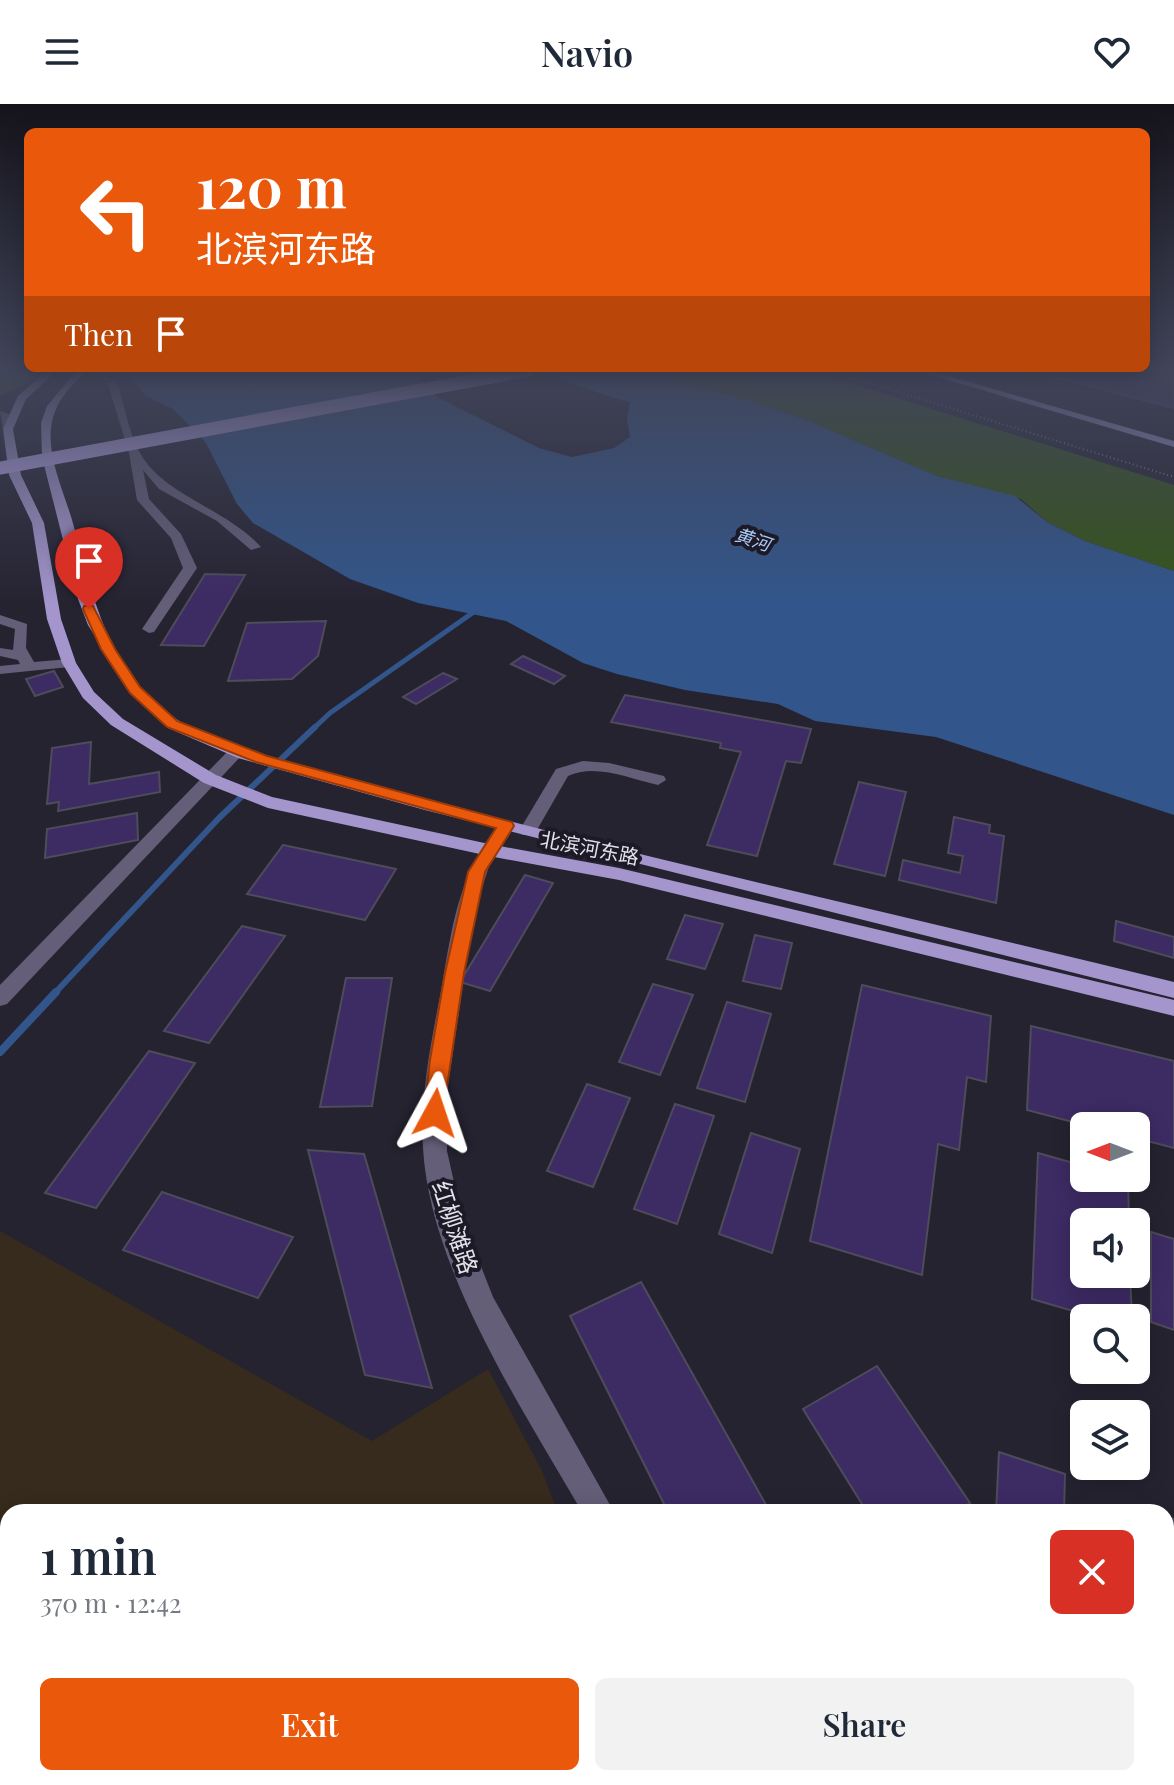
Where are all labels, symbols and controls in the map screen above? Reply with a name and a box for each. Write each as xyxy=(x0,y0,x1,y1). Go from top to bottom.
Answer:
text: Navio xyxy=(541,28,633,76)
icon: menu xyxy=(40,30,84,74)
icon: heart xyxy=(1090,30,1134,74)
text: 120 m xyxy=(196,148,347,223)
icon: left xyxy=(64,160,168,264)
text: 北滨河东路 xyxy=(196,223,376,271)
icon: arrive xyxy=(149,312,193,356)
text: Then xyxy=(64,314,133,354)
water label: 黄河 xyxy=(732,522,777,557)
pin xyxy=(55,527,123,609)
icon: arrive xyxy=(67,539,111,583)
street label: 北滨河东路 xyxy=(538,824,642,870)
position arrow xyxy=(393,1071,477,1155)
north arrow xyxy=(1070,1112,1150,1192)
map controls xyxy=(1070,1112,1150,1480)
street label: 红柳滩路 xyxy=(426,1176,486,1278)
button: sound xyxy=(1070,1208,1150,1288)
button: search xyxy=(1070,1304,1150,1384)
button: layers xyxy=(1070,1400,1150,1480)
text: 1 min xyxy=(40,1523,157,1587)
button: close xyxy=(1050,1530,1134,1614)
text: 370 m · 12:42 xyxy=(40,1585,182,1620)
button: Exit xyxy=(40,1678,579,1770)
button: Share xyxy=(595,1678,1134,1770)

